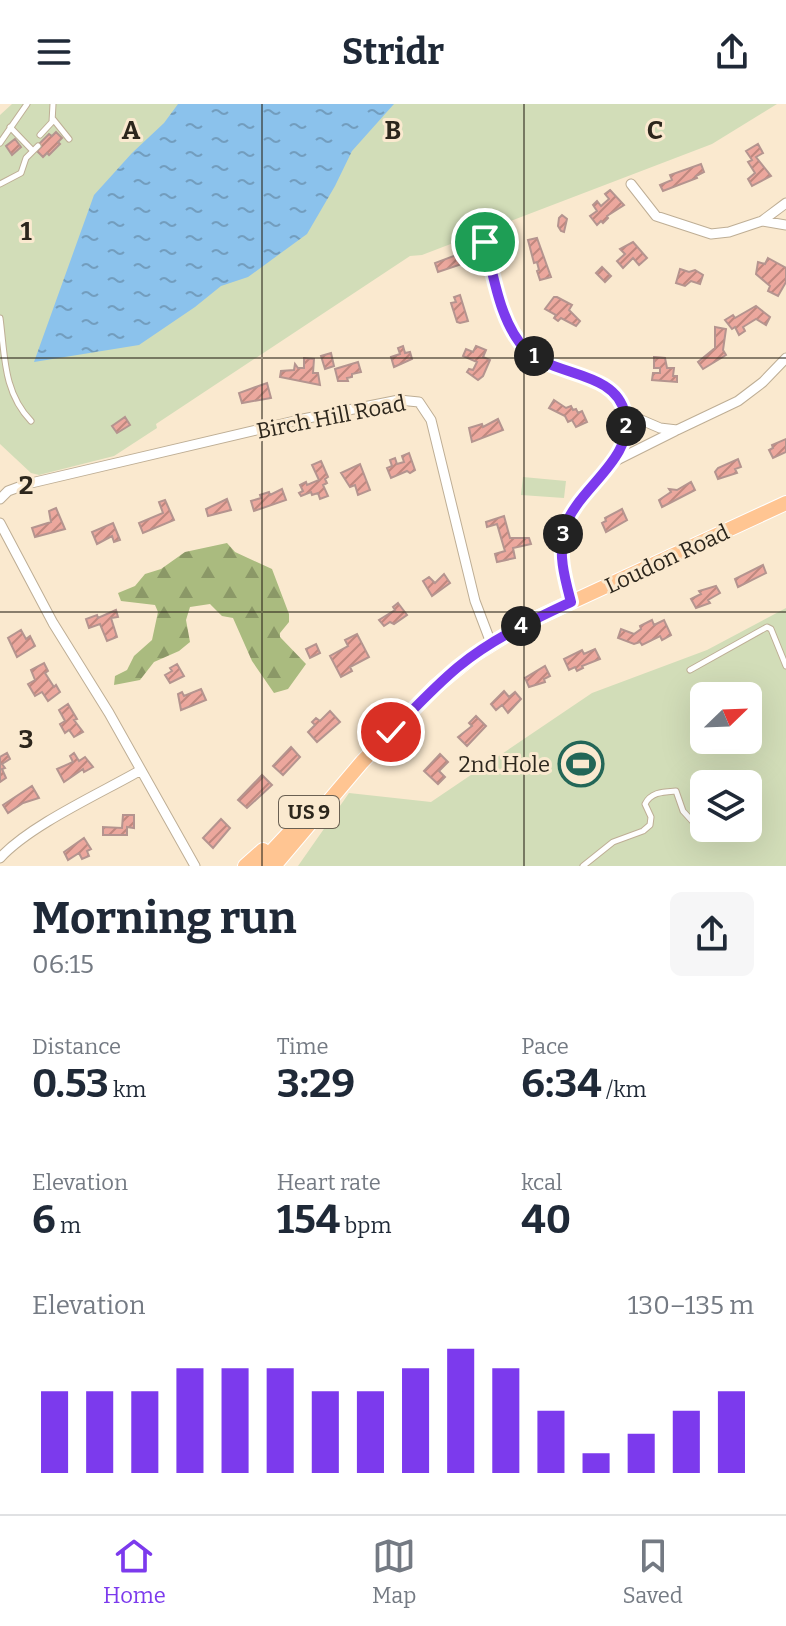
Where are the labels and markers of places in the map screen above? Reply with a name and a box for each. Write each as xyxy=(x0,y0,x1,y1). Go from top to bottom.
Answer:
pin xyxy=(451,208,519,276)
pin: 1 xyxy=(514,336,554,376)
pin: 2 xyxy=(606,406,646,446)
pin: 3 xyxy=(543,514,583,554)
pin: 4 xyxy=(501,606,541,646)
pin xyxy=(357,698,425,766)
sports icon: 2nd Hole xyxy=(557,740,605,788)
place label: 2nd Hole xyxy=(458,751,550,778)

